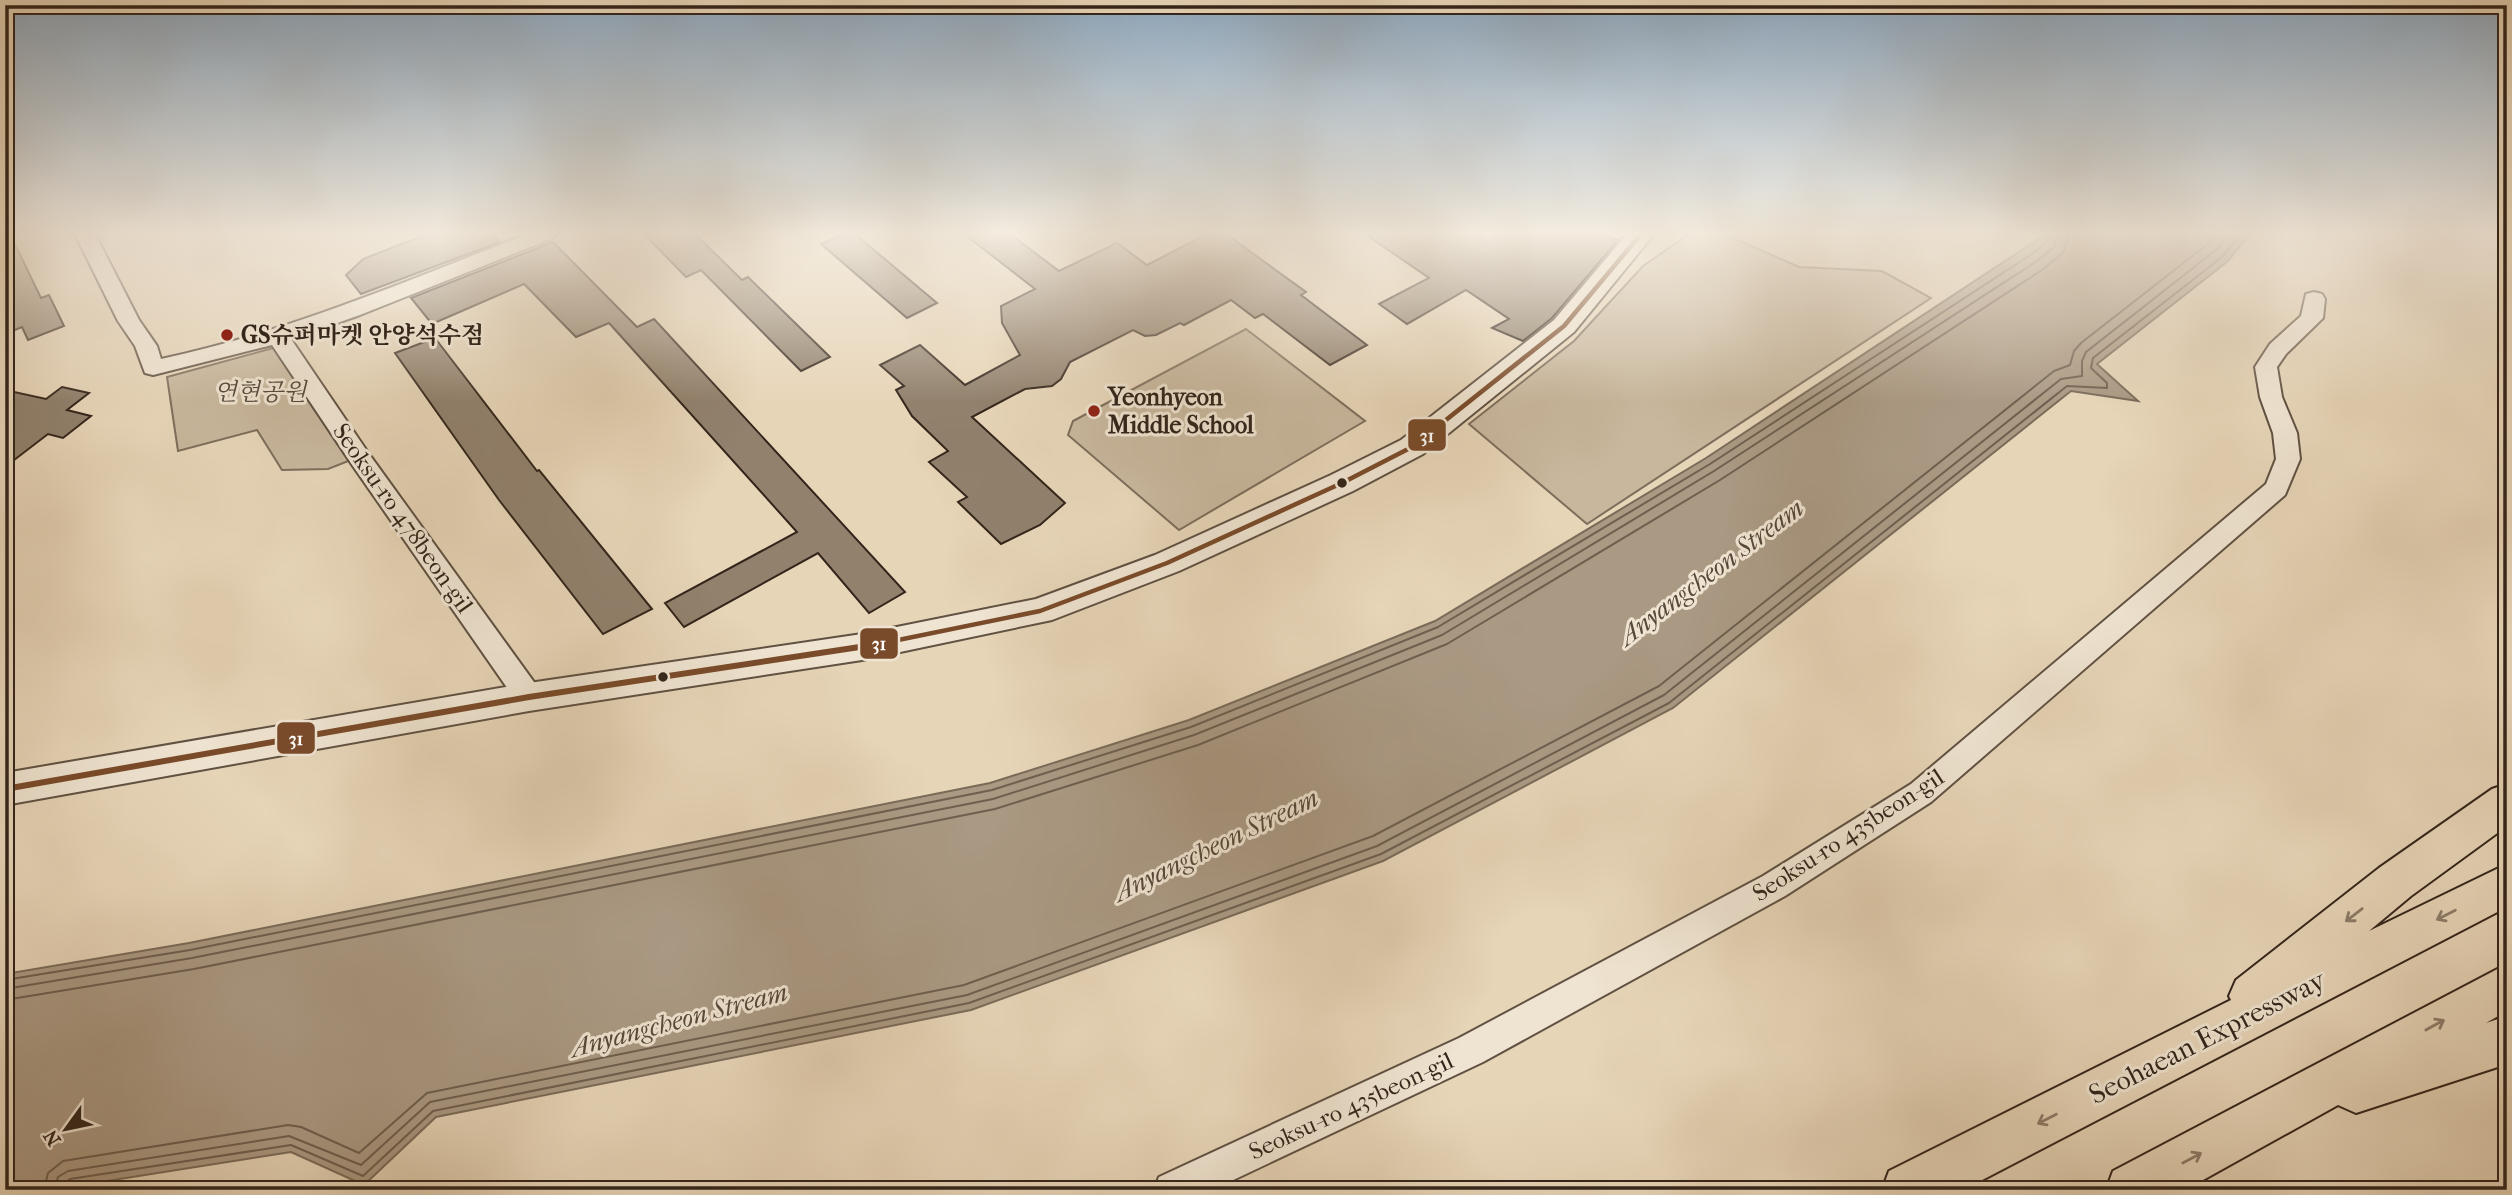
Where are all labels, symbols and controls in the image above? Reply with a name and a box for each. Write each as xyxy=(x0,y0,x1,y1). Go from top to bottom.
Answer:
place label: GS슈퍼마켓 안양석수점 xyxy=(241,321,484,349)
marker: GS슈퍼마켓 안양석수점 xyxy=(219,327,235,343)
park label: 연현공원 xyxy=(214,378,308,406)
place label: Yeonhyeon Middle School xyxy=(1106,383,1254,439)
marker: Yeonhyeon Middle School xyxy=(1086,403,1102,419)
street label: Seoksu-ro 478beon-gil xyxy=(327,418,479,618)
line badge: 31 xyxy=(1407,418,1447,452)
text: 31 xyxy=(1420,425,1434,447)
unlabelled marker xyxy=(1335,476,1349,490)
water label: Anyangcheon Stream xyxy=(1610,492,1809,653)
line badge: 31 xyxy=(859,627,899,660)
text: 31 xyxy=(872,633,886,655)
unlabelled marker xyxy=(656,670,670,684)
line badge: 31 xyxy=(276,721,316,755)
text: 31 xyxy=(289,728,303,750)
street label: Seoksu-ro 435beon-gil xyxy=(1747,763,1949,907)
water label: Anyangcheon Stream xyxy=(1106,782,1323,909)
one-way arrow xyxy=(2345,908,2363,923)
one-way arrow xyxy=(2436,909,2457,923)
street label: Seohaean Expressway xyxy=(2083,963,2332,1111)
water label: Anyangcheon Stream xyxy=(564,976,791,1065)
one-way arrow xyxy=(2425,1018,2445,1032)
street label: Seoksu-ro 435beon-gil xyxy=(1244,1046,1458,1166)
north arrow xyxy=(32,1094,102,1164)
one-way arrow xyxy=(2037,1113,2058,1127)
text: N xyxy=(39,1125,66,1150)
one-way arrow xyxy=(2182,1150,2202,1164)

